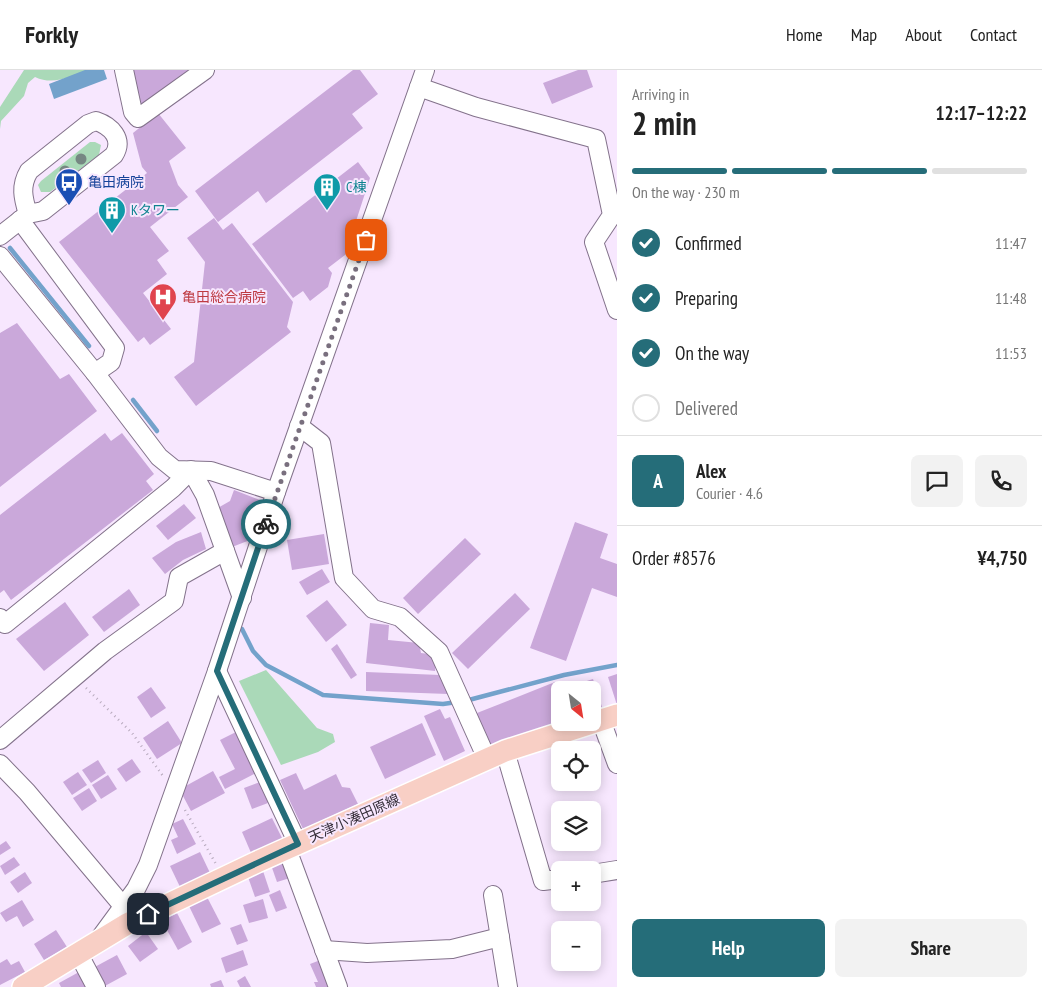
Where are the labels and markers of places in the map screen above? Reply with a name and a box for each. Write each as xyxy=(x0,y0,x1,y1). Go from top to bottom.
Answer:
bus stop icon: 亀田病院 xyxy=(54,167,84,206)
building icon: C棟 xyxy=(312,172,342,211)
place label: 亀田病院 xyxy=(88,173,144,191)
place label: C棟 xyxy=(346,178,366,196)
building icon: Kタワー xyxy=(97,195,127,234)
place label: Kタワー xyxy=(131,201,180,219)
pin xyxy=(345,219,387,261)
hospital icon: 亀田総合病院 xyxy=(148,282,178,321)
place label: 亀田総合病院 xyxy=(182,288,266,306)
pin xyxy=(127,893,169,935)

